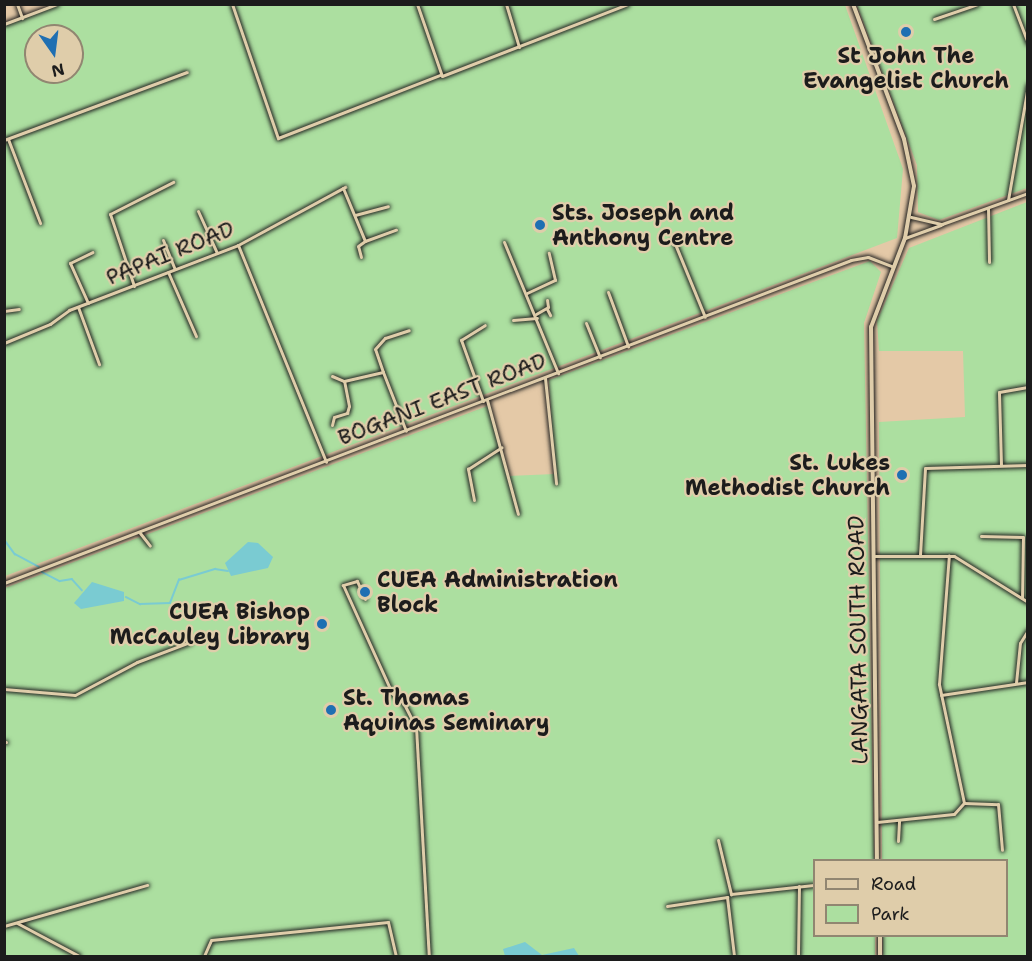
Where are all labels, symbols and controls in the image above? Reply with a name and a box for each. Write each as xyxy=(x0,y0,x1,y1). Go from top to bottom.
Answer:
north arrow xyxy=(24,24,84,84)
marker: St John The Evangelist Church xyxy=(899,25,913,39)
place label: St John The Evangelist Church xyxy=(803,42,1009,94)
text: N xyxy=(49,58,67,82)
place label: Sts. Joseph and Anthony Centre xyxy=(552,199,734,250)
street label: PAPAI ROAD xyxy=(102,215,238,291)
marker: Sts. Joseph and Anthony Centre xyxy=(533,218,547,232)
street label: BOGANI EAST ROAD xyxy=(334,347,550,451)
place label: St. Lukes Methodist Church xyxy=(685,449,890,500)
marker: St. Lukes Methodist Church xyxy=(895,468,909,482)
street label: LANGATA SOUTH ROAD xyxy=(843,515,873,765)
place label: CUEA Administration Block xyxy=(377,566,618,618)
marker: CUEA Administration Block xyxy=(358,585,372,599)
place label: CUEA Bishop McCauley Library xyxy=(110,598,310,650)
marker: CUEA Bishop McCauley Library xyxy=(315,617,329,631)
place label: St. Thomas Aquinas Seminary xyxy=(343,684,550,736)
marker: St. Thomas Aquinas Seminary xyxy=(324,703,338,717)
legend xyxy=(813,859,1008,937)
text: Road xyxy=(871,872,916,896)
text: Park xyxy=(871,902,910,926)

